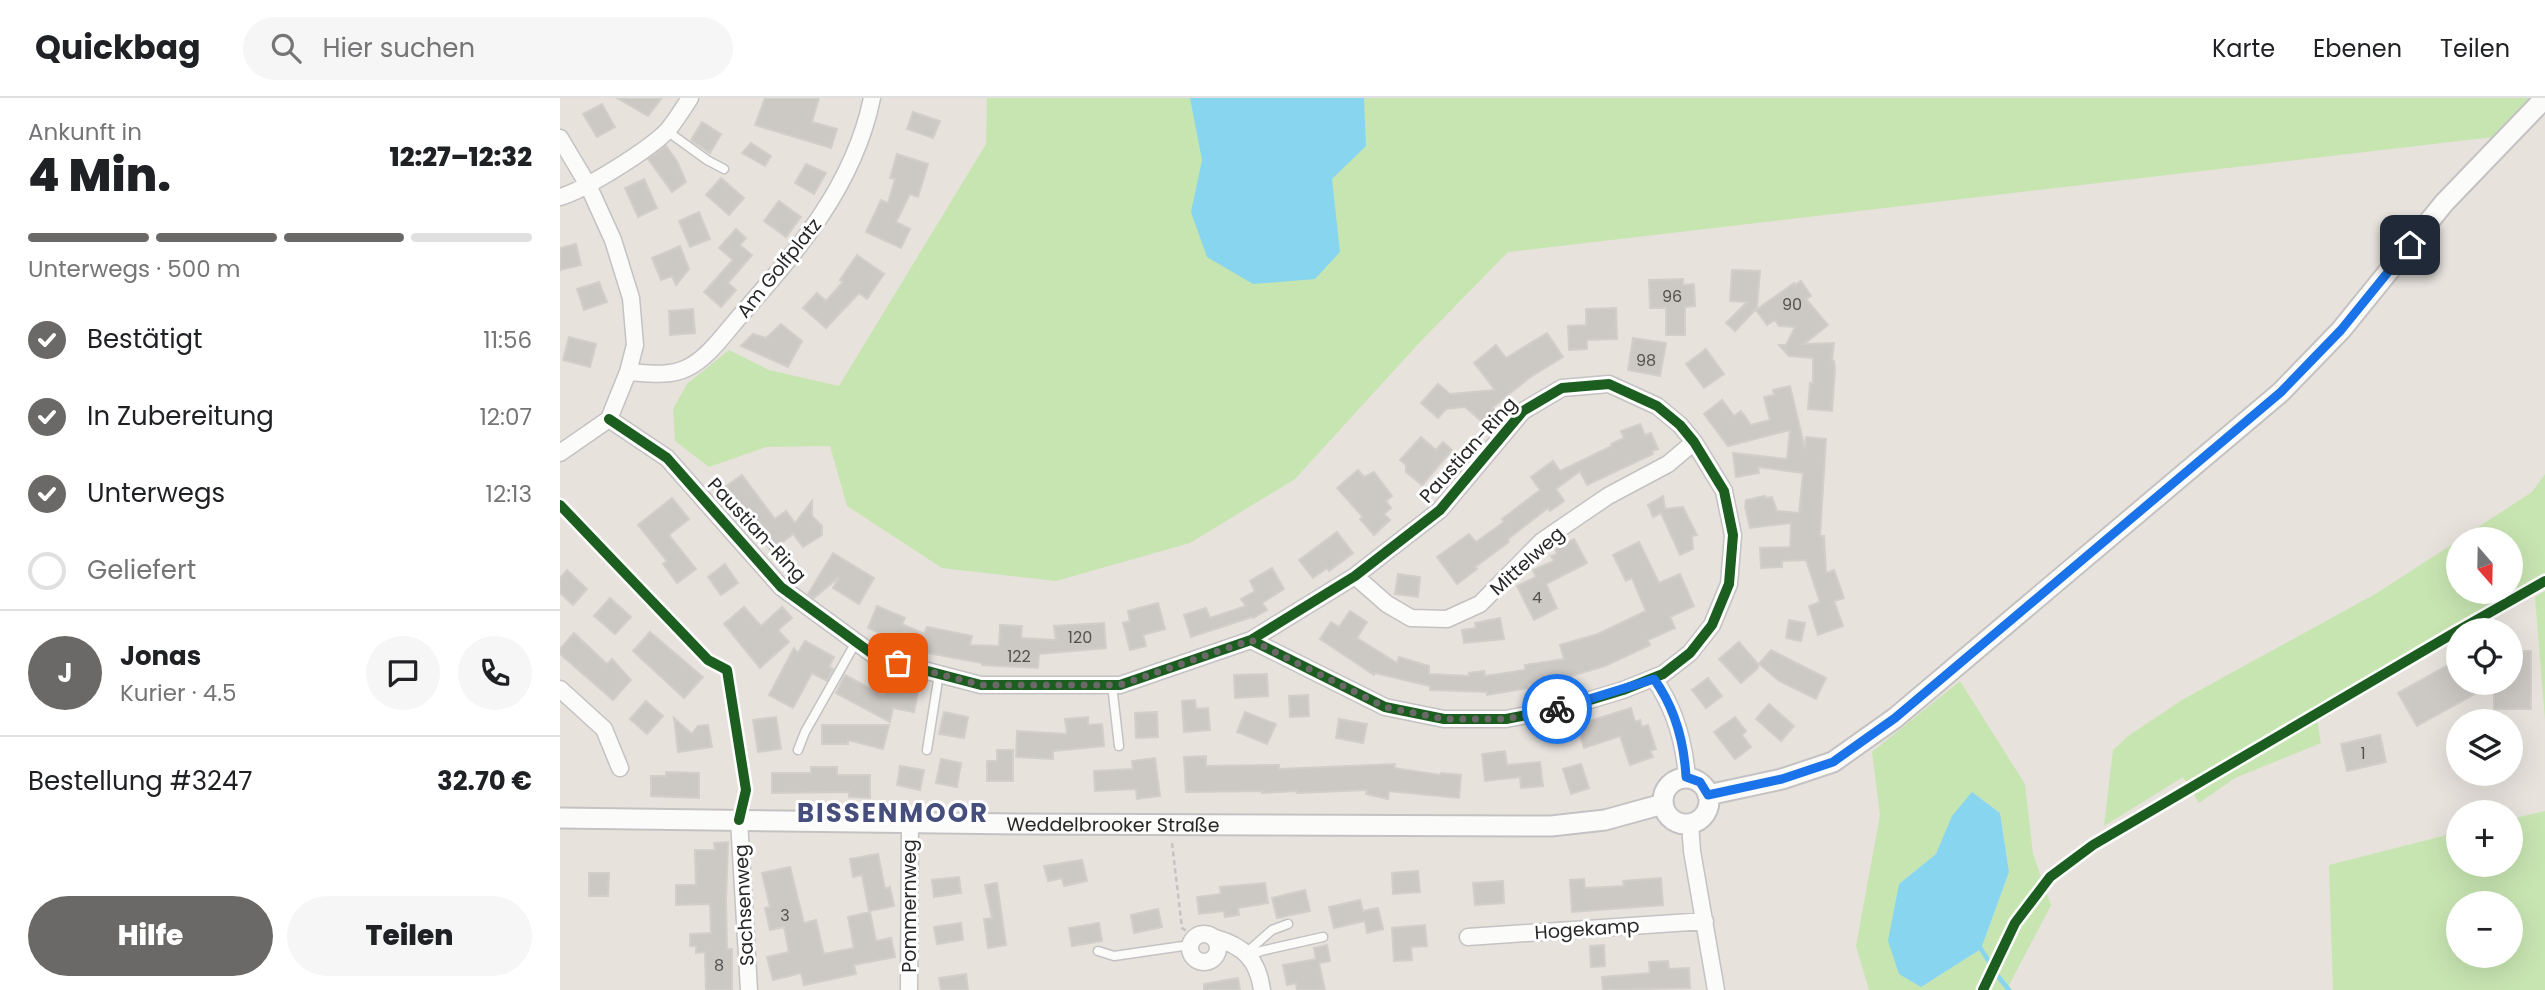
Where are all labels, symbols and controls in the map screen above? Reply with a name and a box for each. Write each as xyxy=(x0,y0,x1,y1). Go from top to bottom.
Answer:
search box xyxy=(243,17,733,80)
text: Quickbag xyxy=(35,24,201,71)
icon: search xyxy=(267,29,305,67)
text: Hier suchen xyxy=(323,30,475,66)
text: Karte xyxy=(2212,32,2275,65)
text: Ebenen xyxy=(2313,32,2402,65)
text: Teilen xyxy=(2440,32,2510,65)
text: Ankunft in xyxy=(28,116,142,148)
text: 12:27–12:32 xyxy=(390,139,532,175)
text: 4 Min. xyxy=(28,143,171,207)
street label: Am Golfplatz xyxy=(730,212,828,324)
pin xyxy=(2380,215,2440,275)
icon: home xyxy=(2391,226,2429,264)
text: Unterwegs · 500 m xyxy=(28,253,240,285)
house number: 96 xyxy=(1662,285,1682,308)
house number: 90 xyxy=(1782,293,1802,316)
icon: check xyxy=(28,321,66,359)
text: Bestätigt xyxy=(87,321,203,357)
text: 11:56 xyxy=(483,324,532,356)
house number: 98 xyxy=(1636,349,1656,372)
street label: Paustian-Ring xyxy=(1413,391,1523,509)
icon: check xyxy=(28,398,66,436)
text: In Zubereitung xyxy=(87,398,274,434)
text: 12:07 xyxy=(480,401,532,433)
street label: Paustian-Ring xyxy=(701,472,813,588)
icon: check xyxy=(28,475,66,513)
text: Unterwegs xyxy=(87,475,225,511)
text: 12:13 xyxy=(486,478,532,510)
street label: Mittelweg xyxy=(1484,520,1570,602)
north arrow xyxy=(2446,527,2524,604)
map controls xyxy=(2446,527,2523,968)
text: Geliefert xyxy=(87,552,196,588)
house number: 4 xyxy=(1532,586,1542,609)
button: locate xyxy=(2446,618,2523,695)
house number: 120 xyxy=(1068,626,1092,649)
pin xyxy=(868,633,928,693)
button: chat xyxy=(366,636,440,710)
button: phone xyxy=(458,636,532,710)
text: Jonas xyxy=(120,638,201,674)
icon: bag xyxy=(879,644,917,682)
house number: 122 xyxy=(1007,645,1031,668)
text: J xyxy=(57,655,73,691)
courier xyxy=(1522,674,1592,744)
text: Kurier · 4.5 xyxy=(120,677,236,709)
icon: bike xyxy=(1538,690,1576,728)
button: layers xyxy=(2446,709,2523,786)
house number: 1 xyxy=(2360,742,2366,765)
text: Bestellung #3247 xyxy=(28,763,252,799)
text: 32.70 € xyxy=(437,763,532,799)
district label: BISSENMOOR xyxy=(797,795,989,831)
button: + xyxy=(2446,800,2523,877)
street label: Weddelbrooker Straße xyxy=(1006,810,1220,838)
street label: Pommernweg xyxy=(896,839,923,973)
street label: Sachsenweg xyxy=(727,843,761,967)
button: − xyxy=(2446,891,2523,968)
button: Hilfe xyxy=(28,896,273,976)
button: Teilen xyxy=(287,896,532,976)
house number: 3 xyxy=(780,904,790,927)
street label: Hogekamp xyxy=(1534,912,1640,946)
house number: 8 xyxy=(714,954,724,977)

